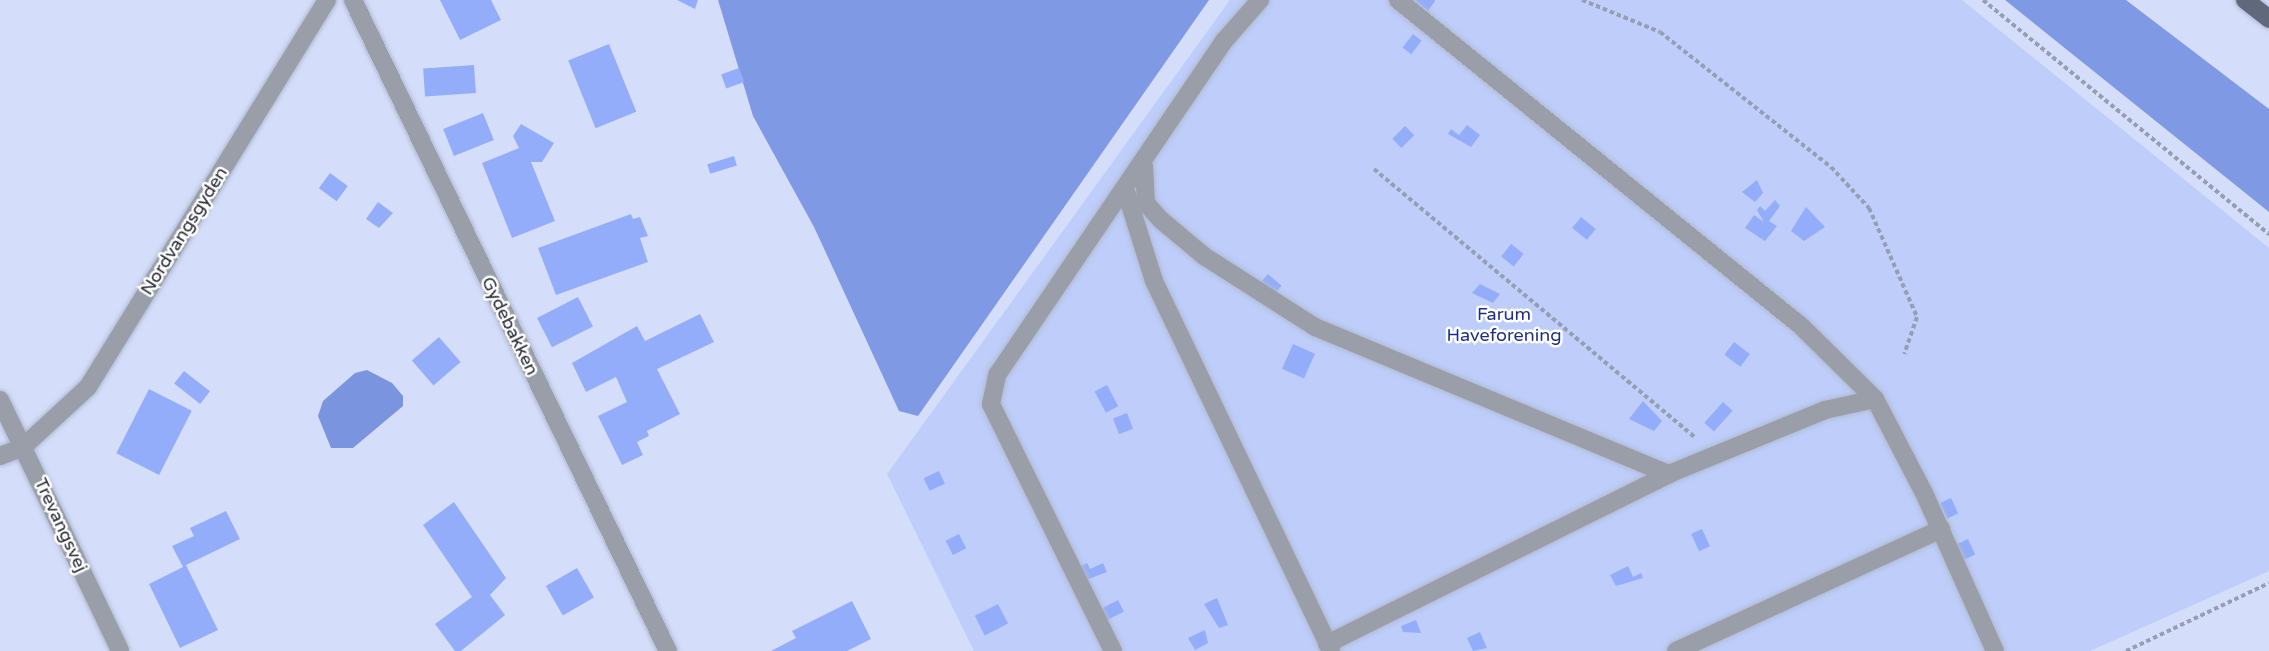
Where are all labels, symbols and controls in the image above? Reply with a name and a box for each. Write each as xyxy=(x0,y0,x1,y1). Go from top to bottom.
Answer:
street label: Nordvangsgyden xyxy=(136,163,232,299)
street label: Gydebakken xyxy=(477,273,543,379)
park label: Farum Haveforening xyxy=(1446,304,1562,346)
street label: Trevangsvej xyxy=(30,475,92,575)

